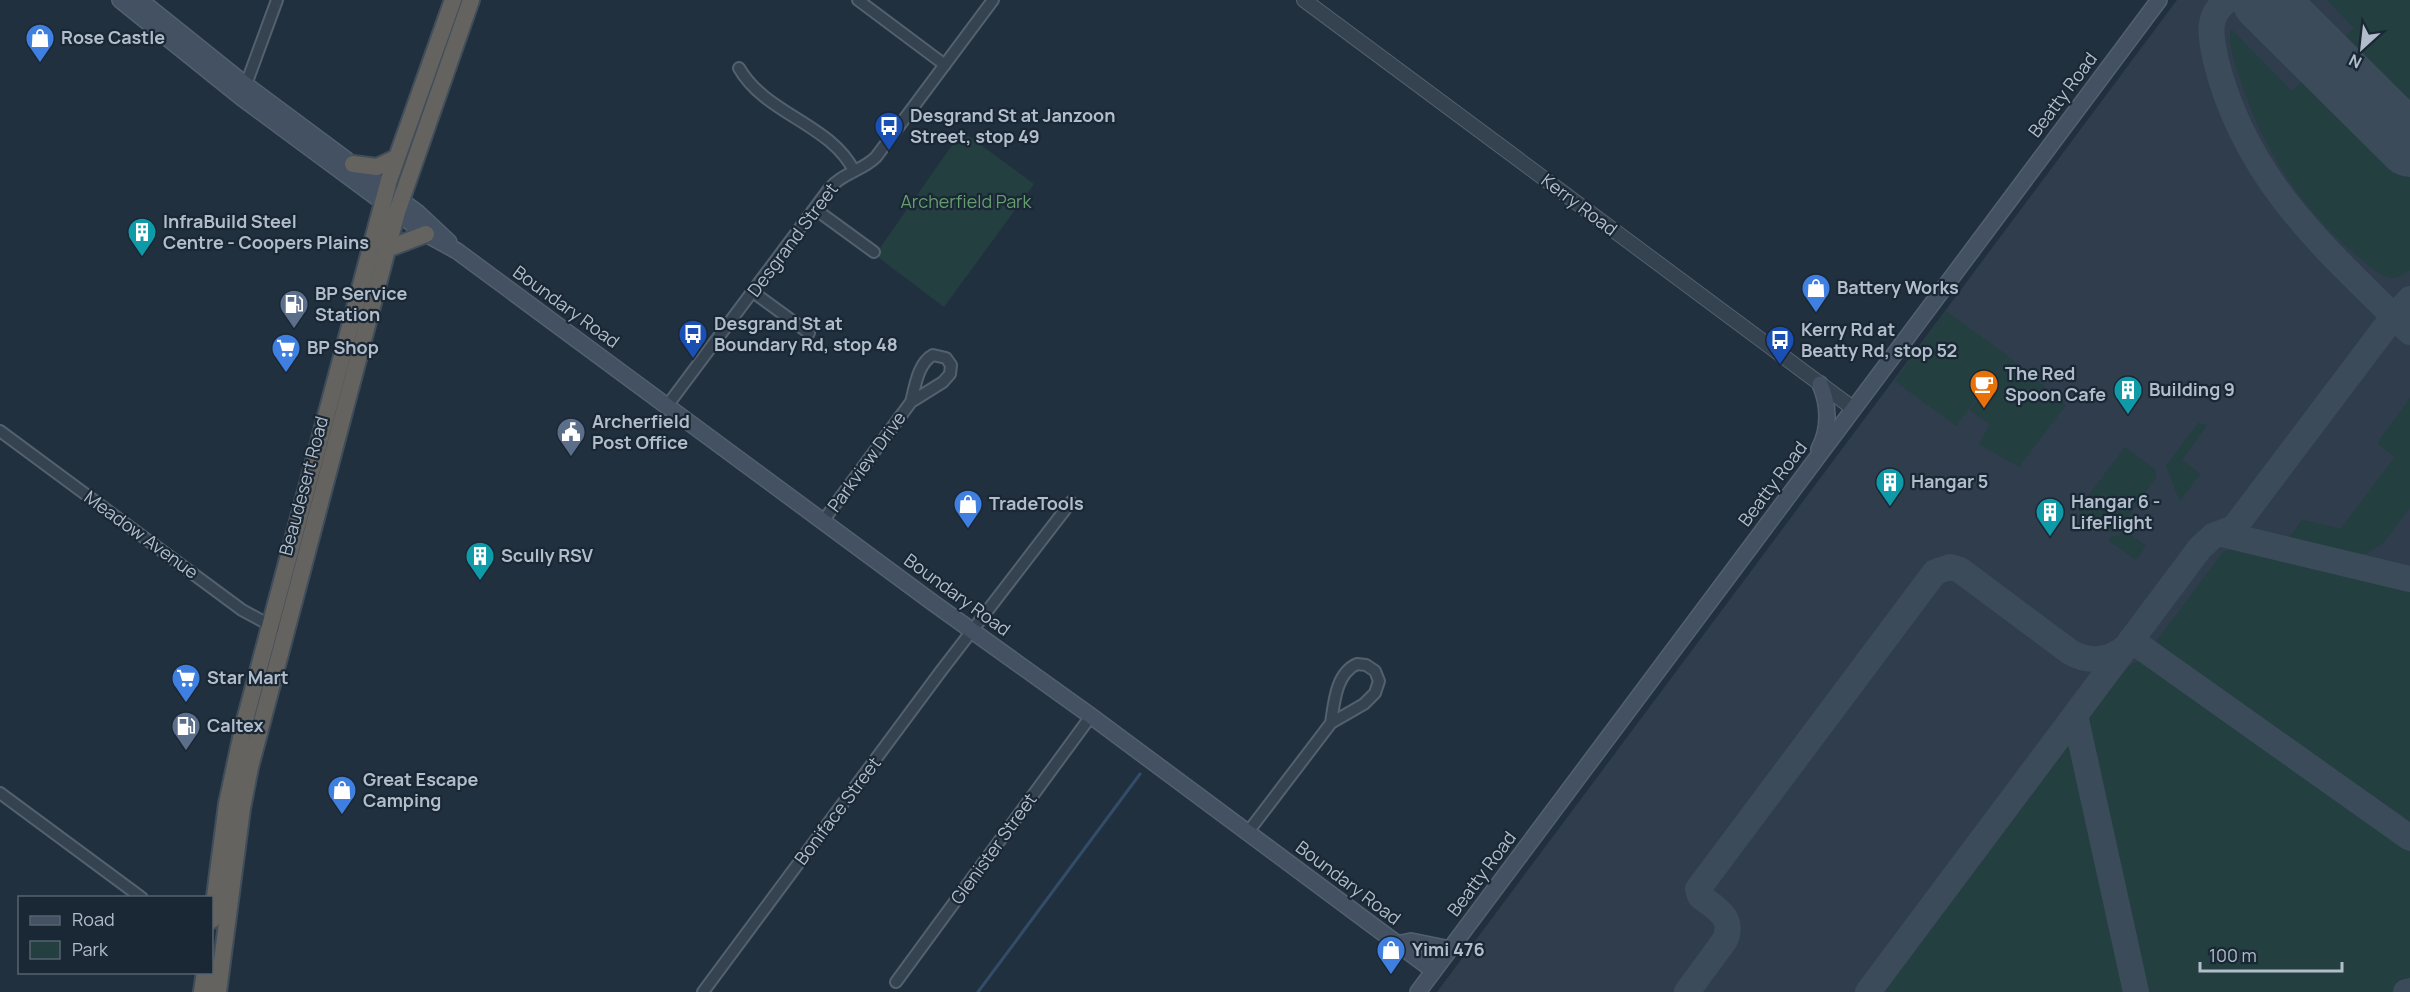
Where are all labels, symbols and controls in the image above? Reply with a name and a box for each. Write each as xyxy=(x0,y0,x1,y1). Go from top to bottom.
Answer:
north arrow xyxy=(2332,18,2392,78)
shop icon: Rose Castle xyxy=(24,22,56,64)
place label: Rose Castle xyxy=(61,25,165,49)
street label: Beatty Road xyxy=(2022,47,2102,142)
text: N xyxy=(2345,49,2365,74)
place label: Desgrand St at Janzoon Street, stop 49 xyxy=(910,103,1115,148)
bus stop icon: Desgrand St at Janzoon Street, stop 49 xyxy=(873,110,905,152)
street label: Kerry Road xyxy=(1537,168,1622,241)
street label: Desgrand Street xyxy=(742,178,843,301)
park label: Archerfield Park xyxy=(900,189,1033,213)
place label: InfraBuild Steel Centre - Coopers Plains xyxy=(163,209,369,254)
building icon: InfraBuild Steel Centre - Coopers Plains xyxy=(126,216,158,258)
street label: Boundary Road xyxy=(509,260,625,353)
shop icon: Battery Works xyxy=(1800,272,1832,314)
place label: Battery Works xyxy=(1837,275,1959,299)
place label: BP Service Station xyxy=(315,281,407,326)
fuel station icon: BP Service Station xyxy=(278,288,310,330)
place label: Desgrand St at Boundary Rd, stop 48 xyxy=(714,311,898,356)
place label: Kerry Rd at Beatty Rd, stop 52 xyxy=(1801,317,1957,362)
bus stop icon: Desgrand St at Boundary Rd, stop 48 xyxy=(677,318,709,360)
bus stop icon: Kerry Rd at Beatty Rd, stop 52 xyxy=(1764,324,1796,366)
supermarket icon: BP Shop xyxy=(270,332,302,374)
place label: BP Shop xyxy=(307,335,379,359)
place label: The Red Spoon Cafe xyxy=(2005,361,2106,406)
cafe icon: The Red Spoon Cafe xyxy=(1968,368,2000,410)
building icon: Building 9 xyxy=(2112,374,2144,416)
place label: Building 9 xyxy=(2149,377,2235,401)
street label: Parkview Drive xyxy=(822,406,911,517)
place label: Archerfield Post Office xyxy=(592,409,690,454)
street label: Beaudesert Road xyxy=(273,413,333,558)
public building icon: Archerfield Post Office xyxy=(555,416,587,458)
street label: Beatty Road xyxy=(1732,436,1812,531)
building icon: Hangar 5 xyxy=(1874,466,1906,508)
place label: Hangar 5 xyxy=(1911,469,1988,493)
street label: Meadow Avenue xyxy=(80,485,203,584)
shop icon: TradeTools xyxy=(952,488,984,530)
place label: Hangar 6 - LifeFlight xyxy=(2071,489,2160,534)
place label: TradeTools xyxy=(989,491,1084,515)
building icon: Hangar 6 - LifeFlight xyxy=(2034,496,2066,538)
building icon: Scully RSV xyxy=(464,540,496,582)
place label: Scully RSV xyxy=(501,543,594,567)
street label: Boundary Road xyxy=(900,548,1016,641)
supermarket icon: Star Mart xyxy=(170,662,202,704)
place label: Star Mart xyxy=(207,665,289,689)
fuel station icon: Caltex xyxy=(170,710,202,752)
place label: Caltex xyxy=(207,713,263,737)
street label: Boniface Street xyxy=(789,752,886,869)
place label: Great Escape Camping xyxy=(363,767,479,812)
shop icon: Great Escape Camping xyxy=(326,774,358,816)
street label: Glenister Street xyxy=(945,788,1042,909)
street label: Beatty Road xyxy=(1441,826,1521,921)
street label: Boundary Road xyxy=(1291,835,1406,930)
legend xyxy=(18,896,213,974)
text: Road xyxy=(72,907,115,931)
shop icon: Yimi 476 xyxy=(1375,934,1407,976)
scale bar xyxy=(2200,935,2342,973)
text: Park xyxy=(72,937,109,961)
place label: Yimi 476 xyxy=(1412,937,1485,961)
text: 100 m xyxy=(2209,943,2257,967)

